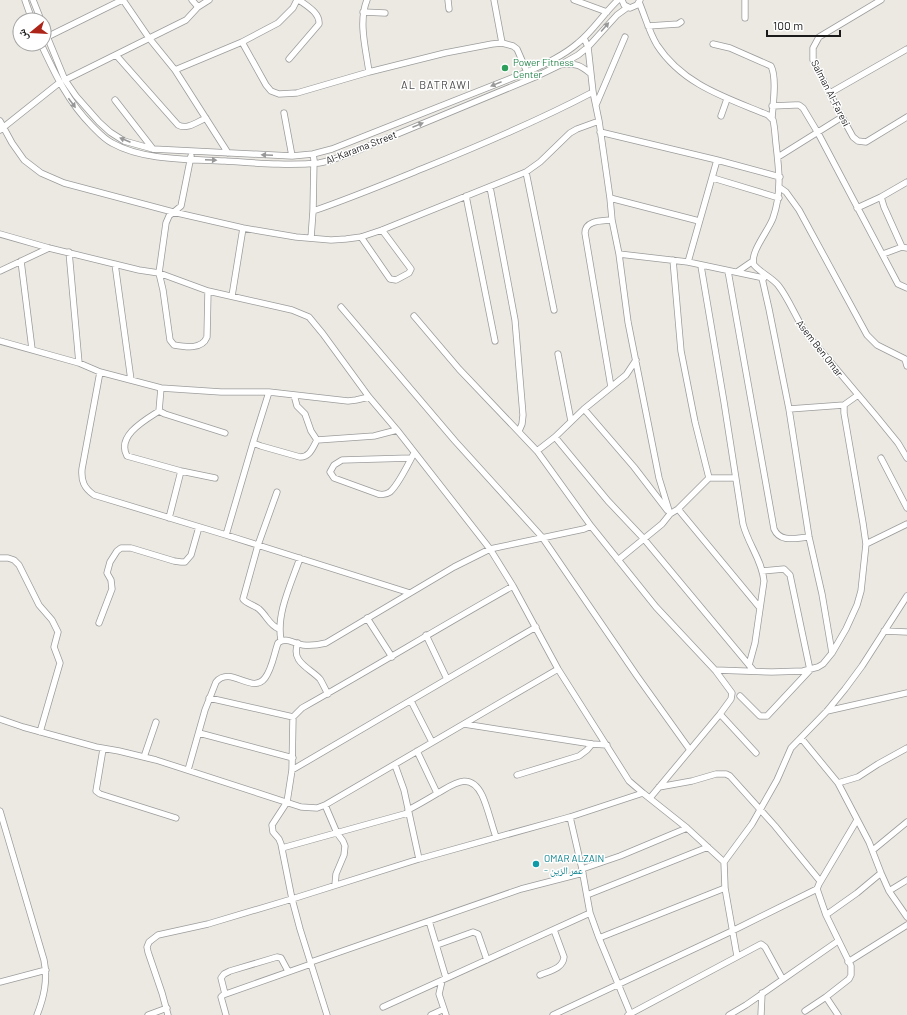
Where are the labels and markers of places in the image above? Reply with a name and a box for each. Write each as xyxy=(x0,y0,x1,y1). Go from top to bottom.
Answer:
place label: Power Fitness Center xyxy=(513,56,574,80)
marker: Power Fitness Center xyxy=(500,63,510,73)
place label: OMAR ALZAIN - عمر الزين xyxy=(544,852,604,877)
marker: OMAR ALZAIN - عمر الزين xyxy=(531,859,541,869)

